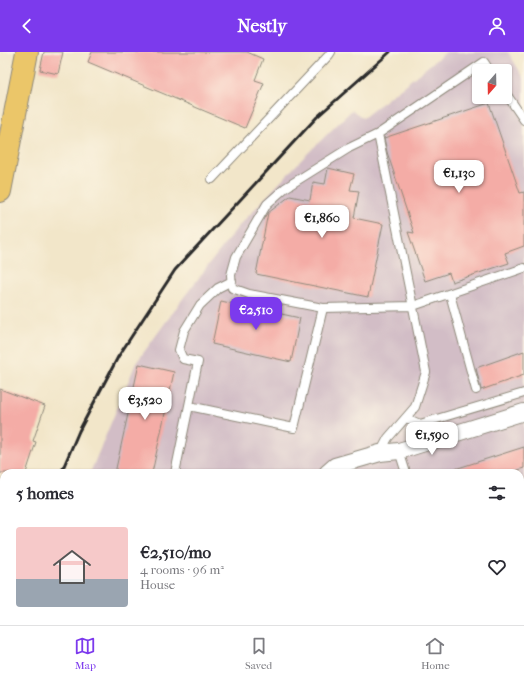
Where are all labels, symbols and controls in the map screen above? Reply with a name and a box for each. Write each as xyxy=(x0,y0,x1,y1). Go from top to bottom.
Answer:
icon: back xyxy=(16,15,38,37)
icon: person xyxy=(486,15,508,37)
text: Nestly xyxy=(237,16,287,37)
north arrow xyxy=(472,64,512,104)
map controls xyxy=(472,64,512,104)
pin: €1,130 xyxy=(426,160,492,194)
text: €1,130 xyxy=(443,165,475,180)
pin: €1,860 xyxy=(289,205,355,239)
text: €1,860 xyxy=(304,210,340,225)
pin: €2,510 xyxy=(223,297,289,331)
text: €2,510 xyxy=(239,302,273,317)
pin: €3,520 xyxy=(112,387,178,421)
text: €3,520 xyxy=(128,392,162,407)
pin: €1,590 xyxy=(399,422,465,456)
text: €1,590 xyxy=(415,427,449,442)
icon: filters xyxy=(486,482,508,504)
text: 5 homes xyxy=(16,483,74,503)
text: €2,510/mo xyxy=(140,542,211,562)
icon: home xyxy=(48,543,96,591)
icon: heart xyxy=(486,556,508,578)
text: 4 rooms · 96 m² xyxy=(140,562,224,577)
text: House xyxy=(140,577,175,592)
tab: Map xyxy=(74,635,96,672)
tab: Saved xyxy=(245,635,272,672)
tab: Home xyxy=(421,635,450,672)

